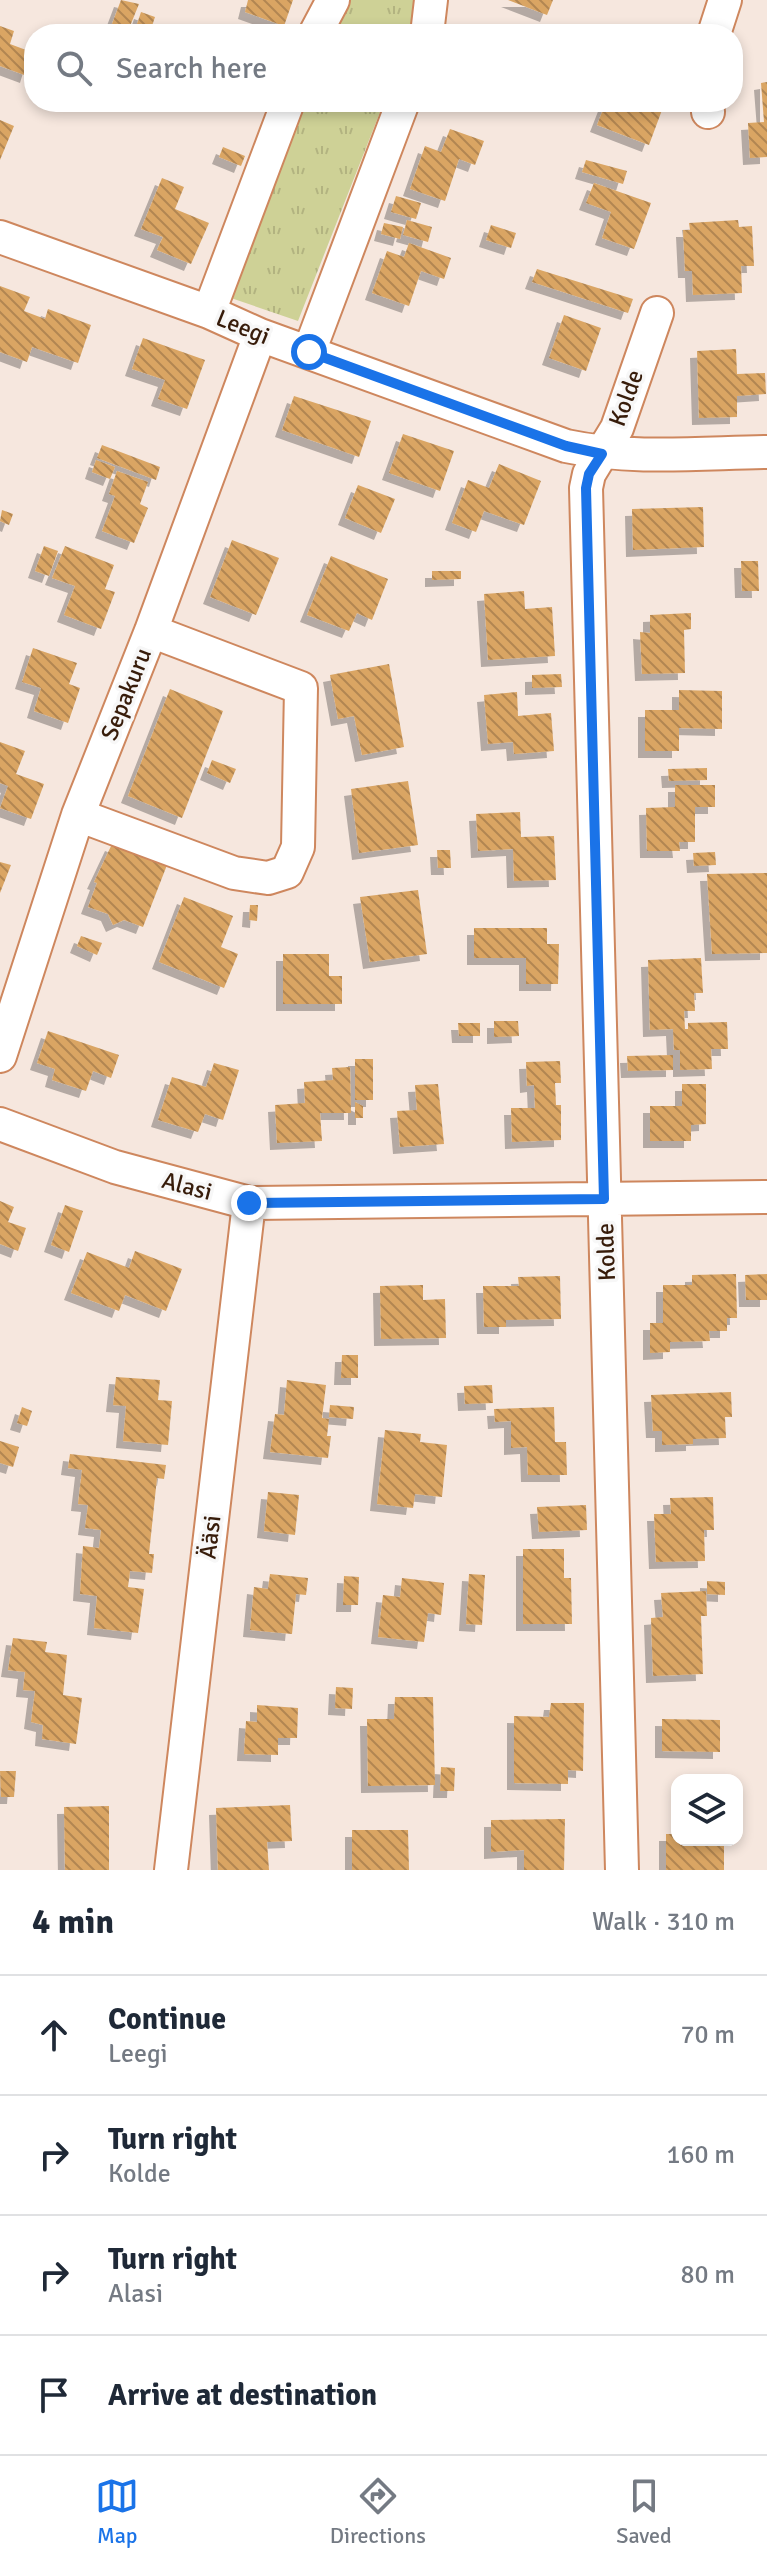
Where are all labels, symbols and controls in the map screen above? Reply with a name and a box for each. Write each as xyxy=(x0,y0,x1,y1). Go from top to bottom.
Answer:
search box xyxy=(24,24,743,112)
icon: search xyxy=(52,46,96,90)
text: Search here xyxy=(116,50,267,87)
street label: Leegi xyxy=(212,303,274,351)
route start xyxy=(291,334,327,370)
street label: Kolde xyxy=(602,366,650,430)
street label: Sepakuru xyxy=(94,643,158,745)
street label: Alasi xyxy=(159,1165,215,1207)
route end xyxy=(231,1185,267,1221)
street label: Kolde xyxy=(590,1222,622,1282)
street label: Ääsi xyxy=(192,1513,228,1561)
map controls xyxy=(671,1774,743,1846)
button: layers xyxy=(671,1774,743,1846)
text: 4 min xyxy=(32,1901,114,1943)
text: Walk · 310 m xyxy=(592,1906,735,1938)
text: Continue xyxy=(108,2001,226,2038)
icon: ahead xyxy=(32,2013,76,2057)
text: 70 m xyxy=(680,2019,735,2051)
text: Leegi xyxy=(108,2038,168,2070)
text: Turn right xyxy=(108,2121,237,2158)
icon: right xyxy=(32,2133,76,2177)
text: 160 m xyxy=(666,2139,735,2171)
text: Kolde xyxy=(108,2158,171,2190)
text: Turn right xyxy=(108,2241,237,2278)
icon: right xyxy=(32,2253,76,2297)
text: 80 m xyxy=(680,2259,735,2291)
text: Alasi xyxy=(108,2278,163,2310)
icon: arrive xyxy=(32,2373,76,2417)
text: Arrive at destination xyxy=(108,2377,377,2414)
tab: Map xyxy=(95,2474,139,2549)
tab: Directions xyxy=(330,2474,426,2549)
tab: Saved xyxy=(616,2474,672,2549)

